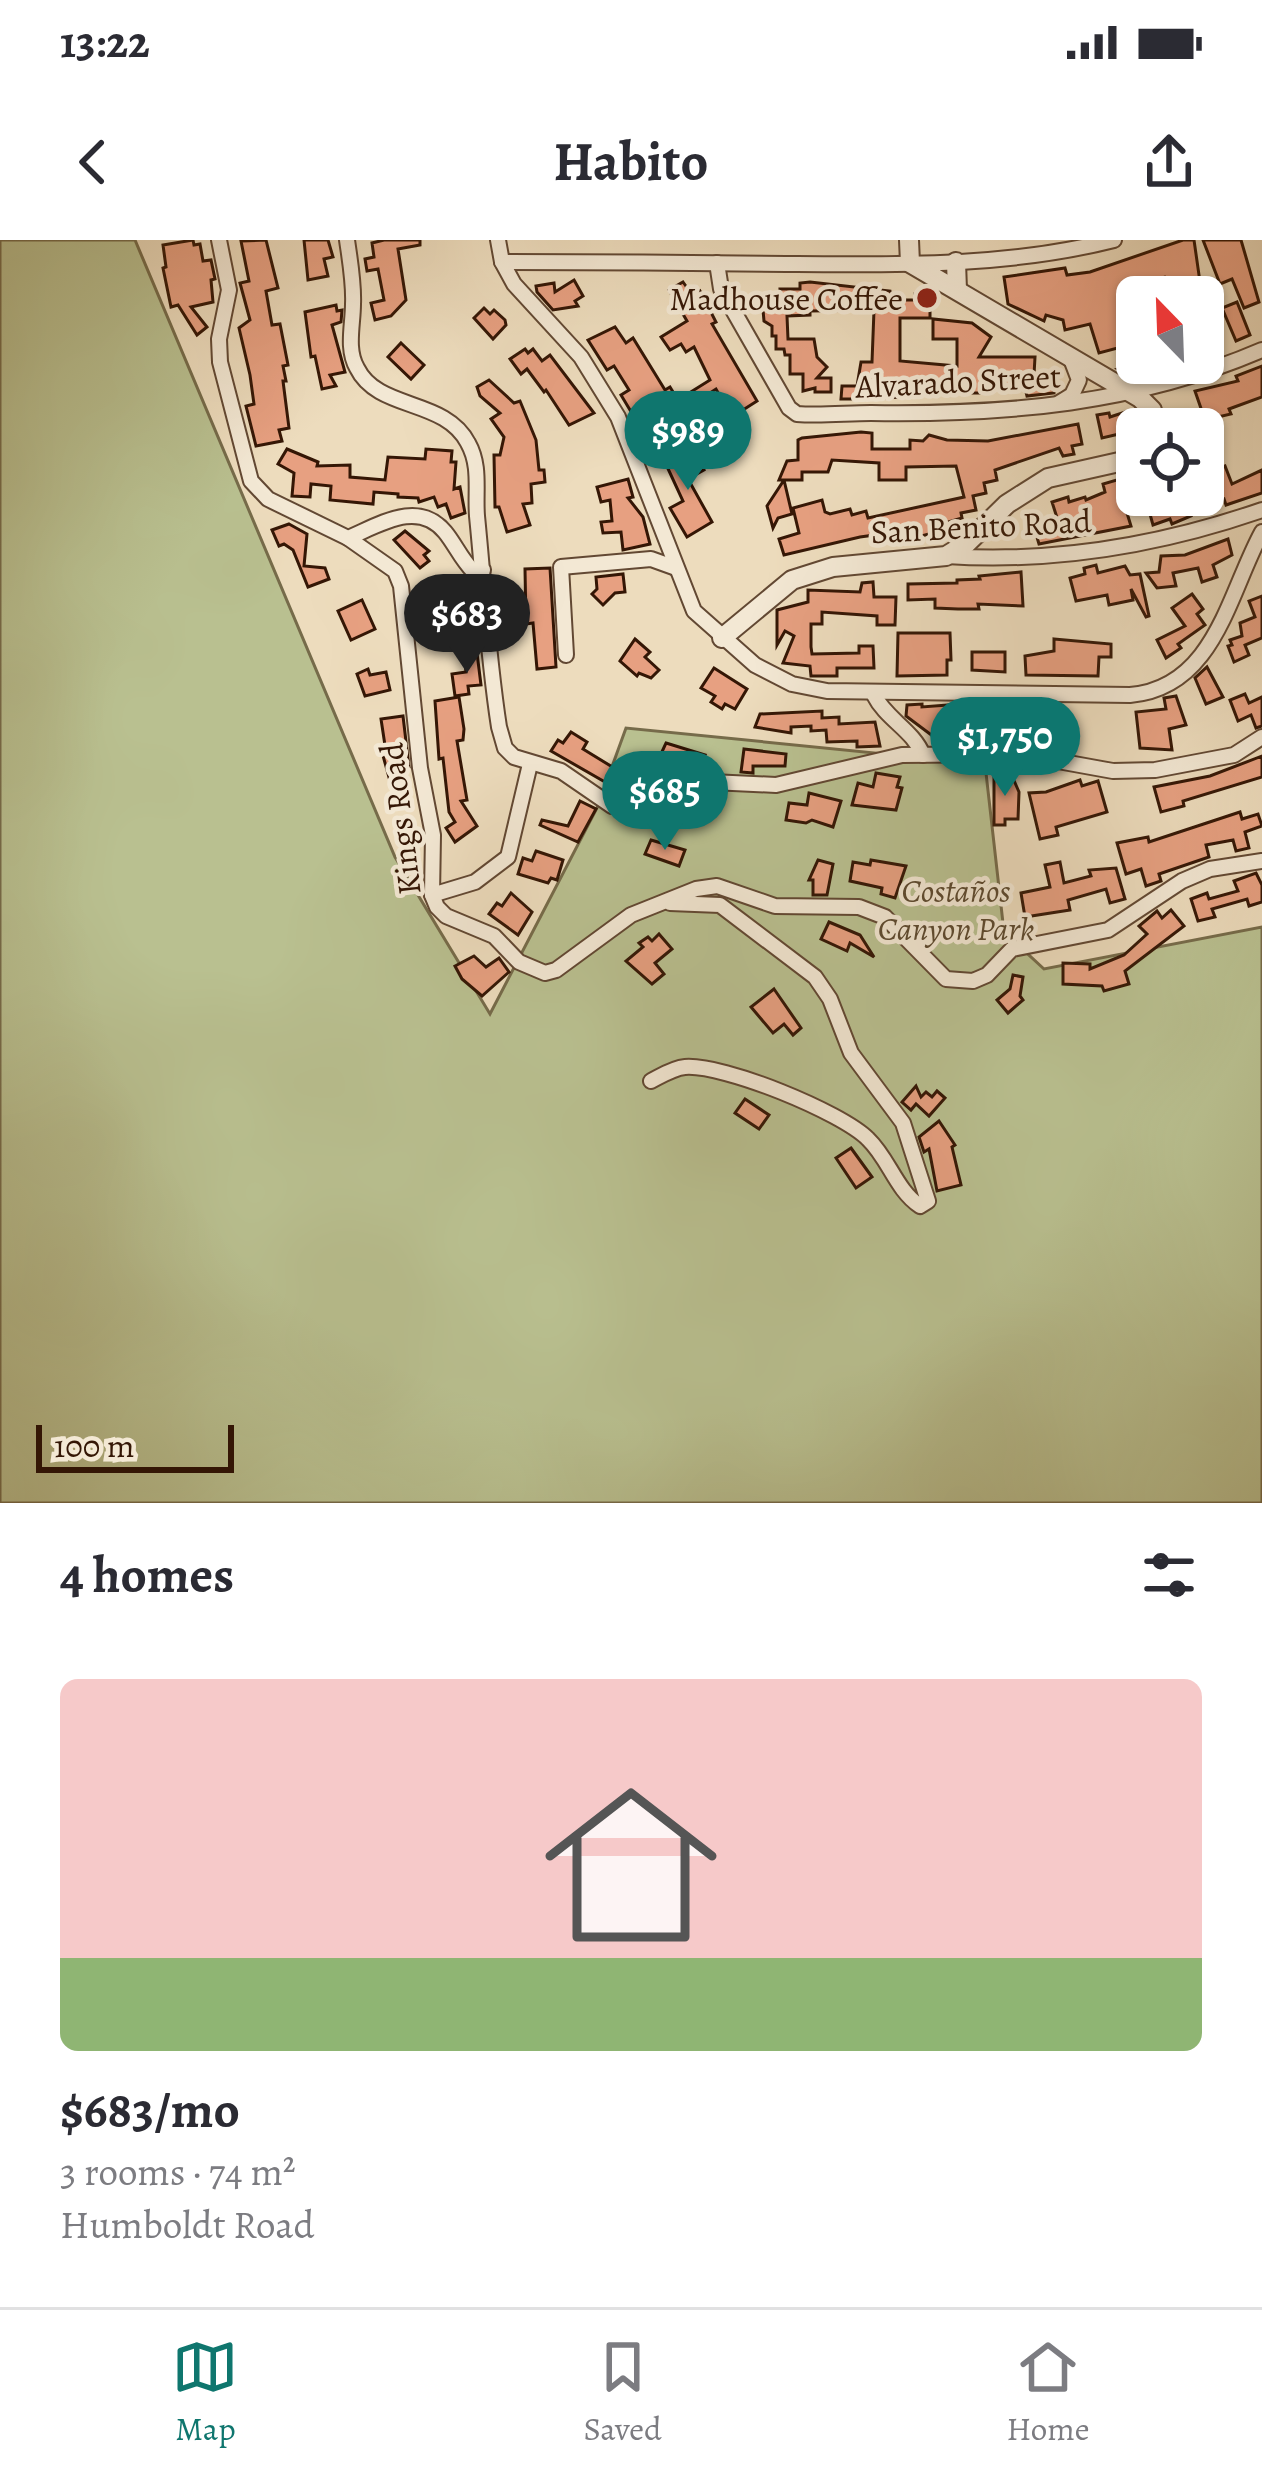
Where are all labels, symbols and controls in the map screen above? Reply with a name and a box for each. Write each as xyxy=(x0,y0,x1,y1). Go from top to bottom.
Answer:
text: 13:22 xyxy=(60,11,150,73)
text: Habito xyxy=(554,125,708,199)
icon: back xyxy=(60,129,126,195)
icon: share xyxy=(1136,129,1202,195)
place label: Madhouse Coffee xyxy=(670,276,903,321)
north arrow xyxy=(1116,276,1224,384)
map controls xyxy=(1116,276,1224,516)
marker: Madhouse Coffee xyxy=(914,285,940,311)
street label: Alvarado Street xyxy=(853,353,1062,409)
pin: $989 xyxy=(617,391,759,493)
text: $989 xyxy=(651,403,725,456)
button: locate xyxy=(1116,408,1224,516)
street label: San Benito Road xyxy=(870,498,1093,554)
pin: $683 xyxy=(396,574,538,676)
text: $683 xyxy=(431,586,503,639)
pin: $1,750 xyxy=(907,697,1103,799)
text: $1,750 xyxy=(957,709,1053,762)
street label: Kings Road xyxy=(368,740,432,898)
pin: $685 xyxy=(594,751,736,853)
text: $685 xyxy=(629,763,701,816)
park label: Costaños Canyon Park xyxy=(878,868,1034,951)
scale bar xyxy=(36,1419,234,1472)
text: 100 m xyxy=(54,1423,134,1468)
text: 4 homes xyxy=(60,1540,234,1610)
icon: filters xyxy=(1136,1542,1202,1608)
icon: home xyxy=(523,1757,739,1973)
text: $683/mo xyxy=(60,2075,240,2145)
text: 3 rooms · 74 m² xyxy=(60,2145,296,2198)
text: Humboldt Road xyxy=(60,2198,314,2251)
tab: Map xyxy=(172,2334,238,2451)
tab: Saved xyxy=(583,2334,662,2451)
tab: Home xyxy=(1007,2334,1090,2451)

